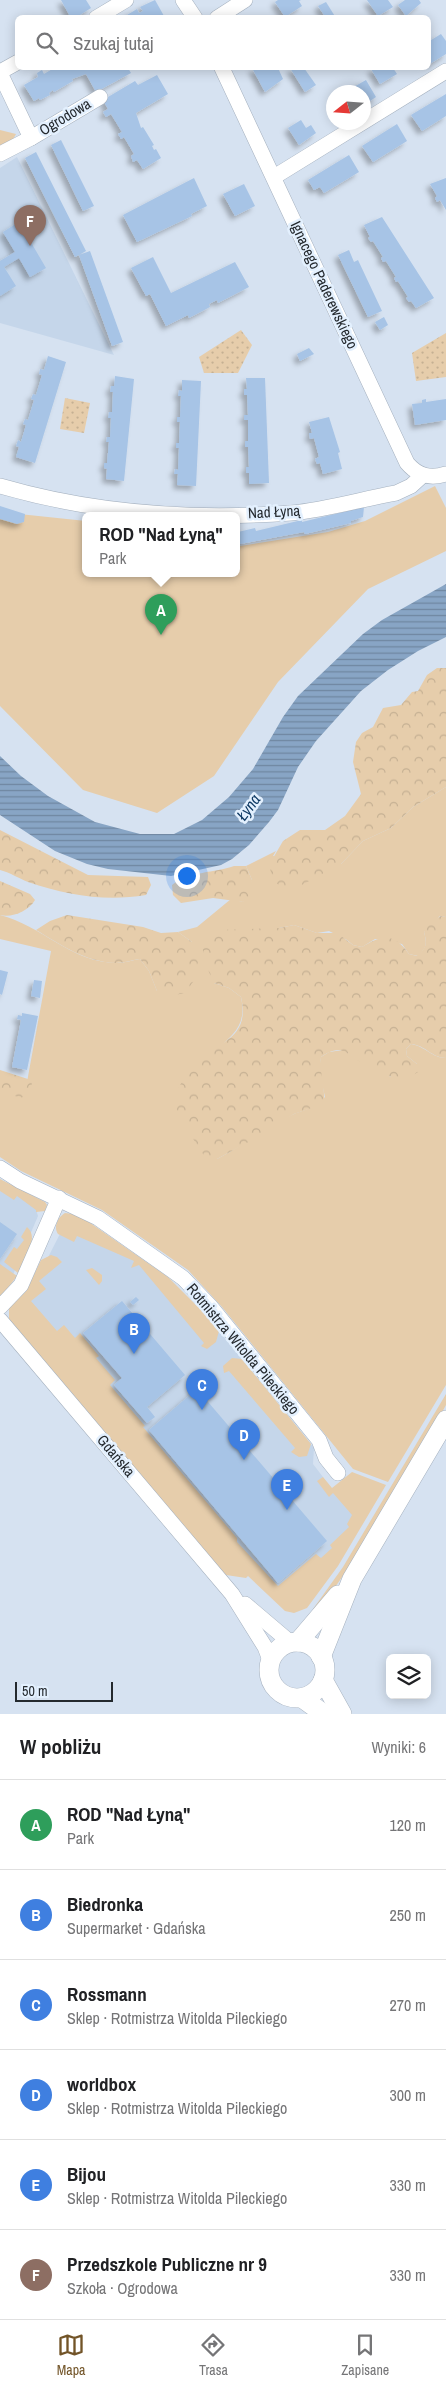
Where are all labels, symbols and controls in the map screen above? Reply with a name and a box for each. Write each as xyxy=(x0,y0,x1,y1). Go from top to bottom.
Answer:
search box xyxy=(15,15,431,70)
icon: search xyxy=(33,29,61,57)
text: Szukaj tutaj xyxy=(73,30,154,56)
north arrow xyxy=(326,85,371,130)
street label: Ogrodowa xyxy=(35,93,95,140)
pin: F xyxy=(14,205,46,246)
street label: Ignacego Paderewskiego xyxy=(286,217,363,352)
street label: Nad Łyną xyxy=(247,500,302,523)
popup xyxy=(82,512,240,577)
text: ROD "Nad Łyną" xyxy=(99,521,223,547)
text: Park xyxy=(99,547,126,569)
pin: A xyxy=(145,594,177,635)
water label: Łyna xyxy=(230,789,265,826)
your location xyxy=(174,863,200,889)
street label: Rotmistrza Witolda Pileckiego xyxy=(182,1279,305,1419)
pin: B xyxy=(118,1313,150,1354)
pin: C xyxy=(186,1369,218,1410)
pin: D xyxy=(228,1419,260,1460)
street label: Gdańska xyxy=(93,1430,140,1481)
pin: E xyxy=(271,1469,303,1510)
map controls xyxy=(386,1654,431,1699)
button: layers xyxy=(386,1654,431,1699)
scale bar xyxy=(15,1679,112,1702)
text: 50 m xyxy=(22,1682,48,1700)
text: W pobliżu xyxy=(20,1732,101,1761)
text: Wyniki: 6 xyxy=(371,1736,426,1758)
text: ROD "Nad Łyną" xyxy=(67,1801,190,1827)
text: A xyxy=(31,1814,41,1836)
text: 120 m xyxy=(390,1814,426,1836)
text: Park xyxy=(67,1827,94,1849)
text: Biedronka xyxy=(67,1891,143,1917)
text: B xyxy=(31,1904,41,1926)
text: 250 m xyxy=(390,1904,426,1926)
text: Supermarket · Gdańska xyxy=(67,1917,206,1939)
text: Rossmann xyxy=(67,1981,147,2007)
text: C xyxy=(31,1994,41,2016)
text: 270 m xyxy=(390,1994,426,2016)
text: Sklep · Rotmistrza Witolda Pileckiego xyxy=(67,2007,287,2029)
text: worldbox xyxy=(67,2071,136,2097)
text: D xyxy=(31,2084,41,2106)
text: 300 m xyxy=(390,2084,426,2106)
text: Sklep · Rotmistrza Witolda Pileckiego xyxy=(67,2097,287,2119)
text: Bijou xyxy=(67,2161,106,2187)
text: E xyxy=(32,2174,40,2196)
text: 330 m xyxy=(390,2174,426,2196)
text: Sklep · Rotmistrza Witolda Pileckiego xyxy=(67,2187,287,2209)
text: Przedszkole Publiczne nr 9 xyxy=(67,2251,267,2277)
text: F xyxy=(32,2264,40,2286)
text: 330 m xyxy=(390,2264,426,2286)
text: Szkoła · Ogrodowa xyxy=(67,2277,178,2299)
tab: Mapa xyxy=(57,2331,85,2379)
tab: Trasa xyxy=(199,2331,228,2379)
tab: Zapisane xyxy=(341,2331,389,2379)

